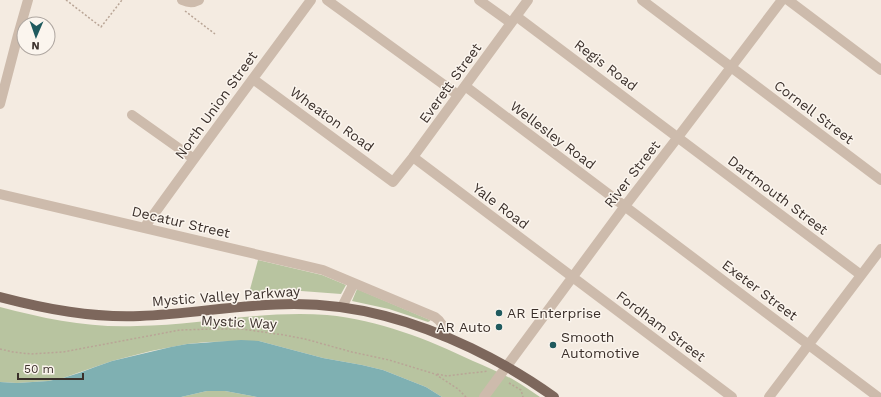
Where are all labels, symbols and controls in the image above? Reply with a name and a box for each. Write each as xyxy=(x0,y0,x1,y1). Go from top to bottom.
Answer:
north arrow xyxy=(16,16,56,56)
street label: Regis Road xyxy=(571,36,641,94)
text: N xyxy=(31,39,40,52)
street label: Everett Street xyxy=(416,40,484,126)
street label: North Union Street xyxy=(172,48,261,162)
street label: Cornell Street xyxy=(771,77,857,147)
street label: Wheaton Road xyxy=(287,83,377,155)
street label: Wellesley Road xyxy=(507,98,599,172)
street label: River Street xyxy=(601,137,663,211)
street label: Dartmouth Street xyxy=(725,152,831,238)
street label: Yale Road xyxy=(470,180,532,232)
street label: Decatur Street xyxy=(130,203,232,241)
street label: Exeter Street xyxy=(719,256,801,324)
street label: Mystic Valley Parkway xyxy=(151,283,301,309)
street label: Fordham Street xyxy=(613,287,709,365)
place label: AR Enterprise xyxy=(507,305,601,321)
marker: AR Enterprise xyxy=(494,308,504,318)
street label: Mystic Way xyxy=(201,312,278,332)
place label: AR Auto xyxy=(436,319,491,335)
marker: AR Auto xyxy=(494,322,504,332)
place label: Smooth Automotive xyxy=(561,329,640,361)
marker: Smooth Automotive xyxy=(548,340,558,350)
scale bar xyxy=(18,355,83,381)
text: 50 m xyxy=(24,362,54,376)

